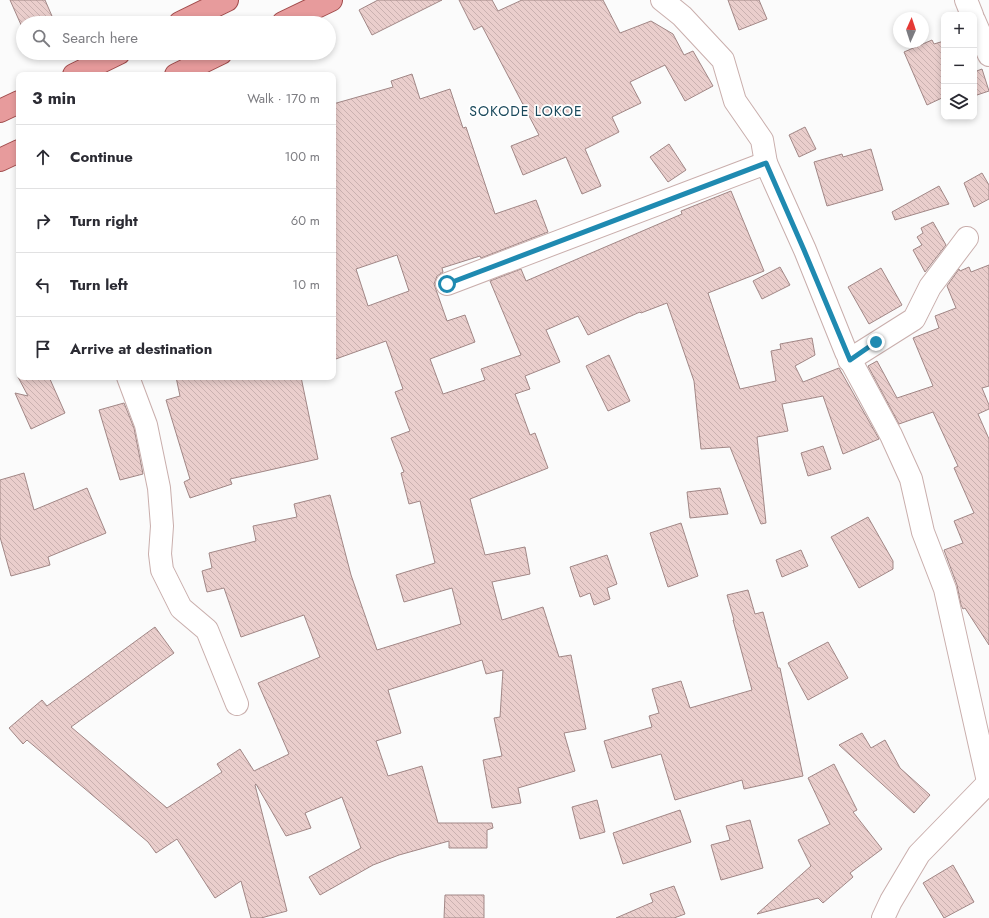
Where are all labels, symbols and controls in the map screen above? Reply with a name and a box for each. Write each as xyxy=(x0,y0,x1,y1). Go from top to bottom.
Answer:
north arrow xyxy=(893,12,929,48)
map controls xyxy=(941,12,977,120)
button: + xyxy=(941,12,977,48)
search box xyxy=(16,16,336,60)
icon: search xyxy=(30,27,52,49)
text: Search here xyxy=(62,27,138,49)
button: − xyxy=(941,48,977,84)
button: layers xyxy=(941,84,977,120)
text: 3 min xyxy=(32,86,76,110)
text: Walk · 170 m xyxy=(247,89,320,108)
district label: SOKODE LOKOE xyxy=(469,101,583,121)
icon: ahead xyxy=(32,146,54,168)
text: Continue xyxy=(70,146,133,168)
text: 100 m xyxy=(285,147,320,166)
icon: right xyxy=(32,210,54,232)
text: Turn right xyxy=(70,210,138,232)
text: 60 m xyxy=(291,211,320,230)
icon: left xyxy=(32,274,54,296)
text: Turn left xyxy=(70,274,128,296)
text: 10 m xyxy=(292,275,320,294)
route start xyxy=(438,275,456,293)
route end xyxy=(867,333,885,351)
icon: arrive xyxy=(32,338,54,360)
text: Arrive at destination xyxy=(70,338,212,360)

